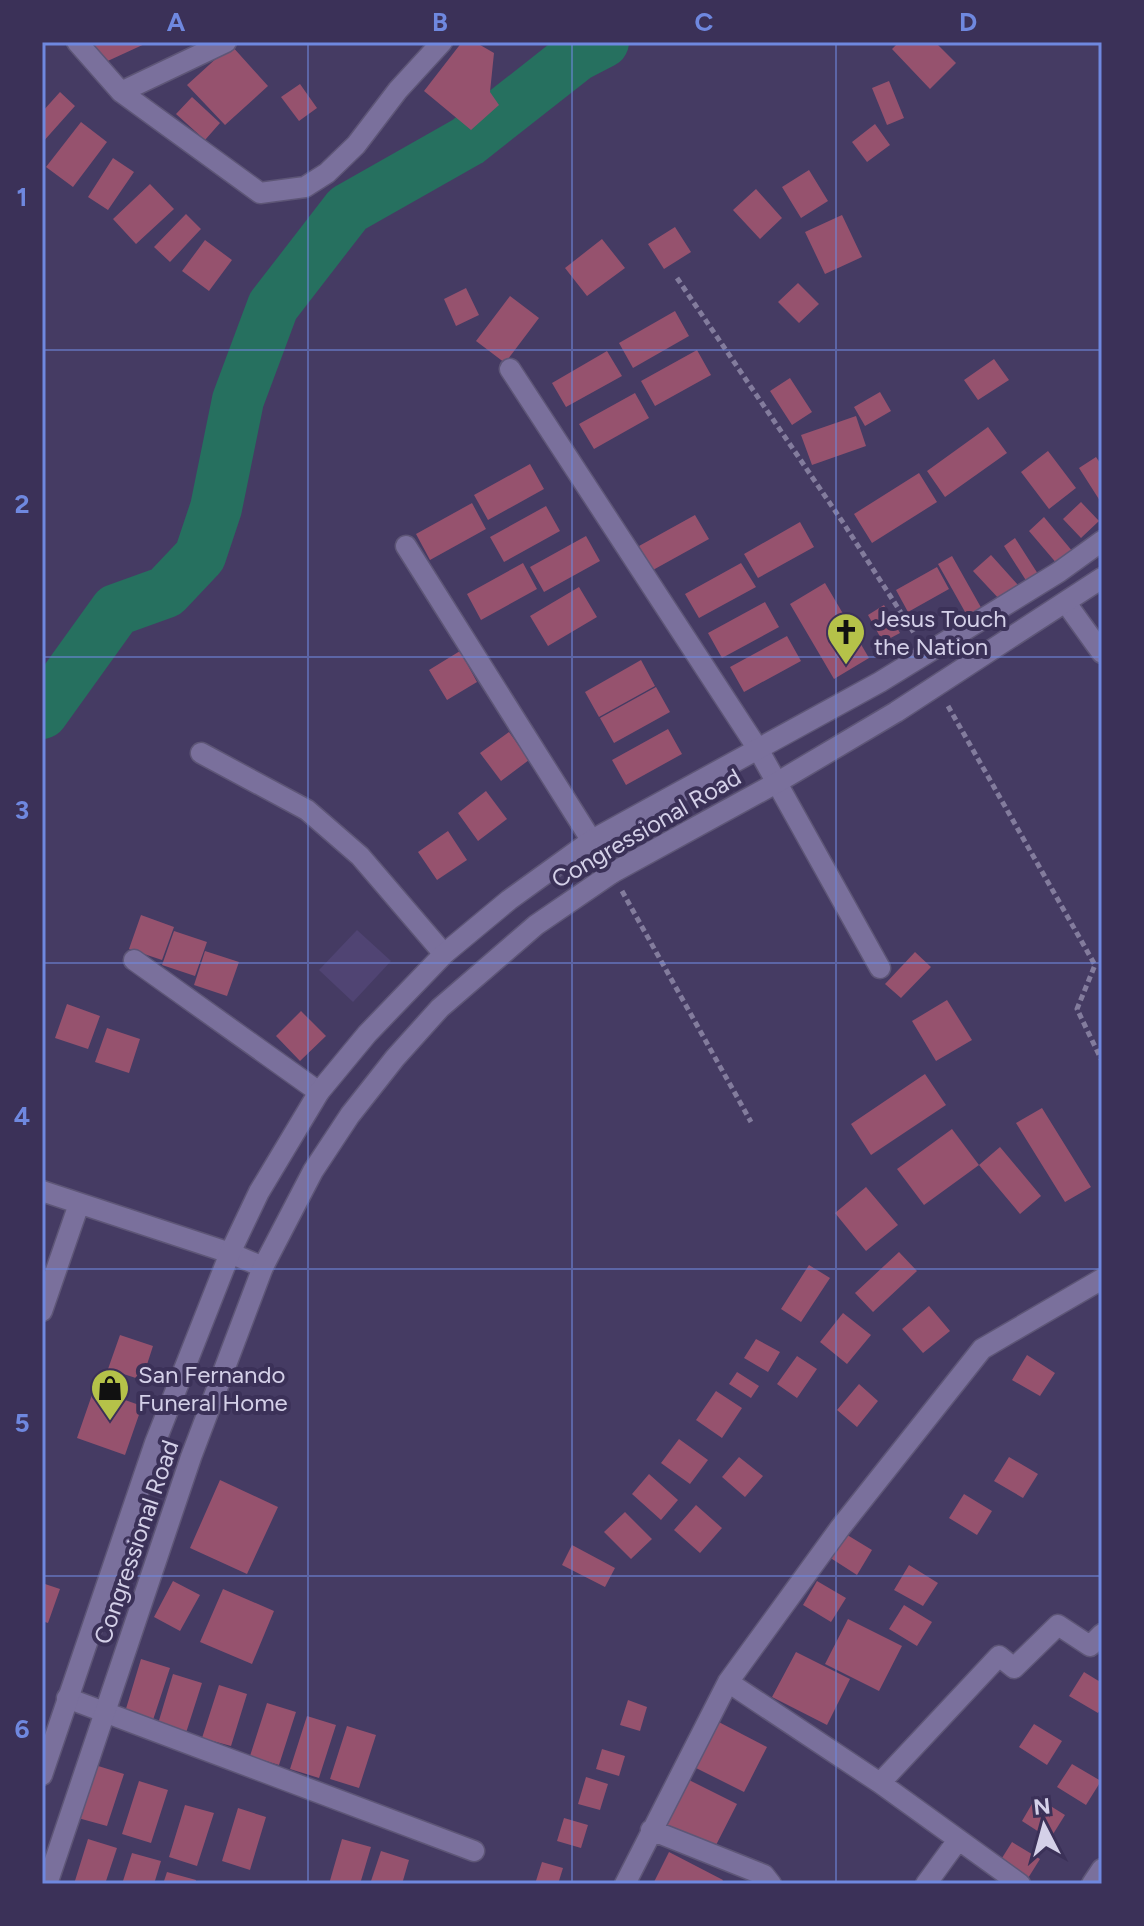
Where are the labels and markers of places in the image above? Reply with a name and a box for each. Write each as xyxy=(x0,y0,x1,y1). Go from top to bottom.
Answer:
place label: Jesus Touch the Nation xyxy=(874,604,1007,661)
church icon: Jesus Touch the Nation xyxy=(825,611,867,666)
place label: San Fernando Funeral Home xyxy=(138,1360,288,1417)
shop icon: San Fernando Funeral Home xyxy=(89,1367,131,1422)

